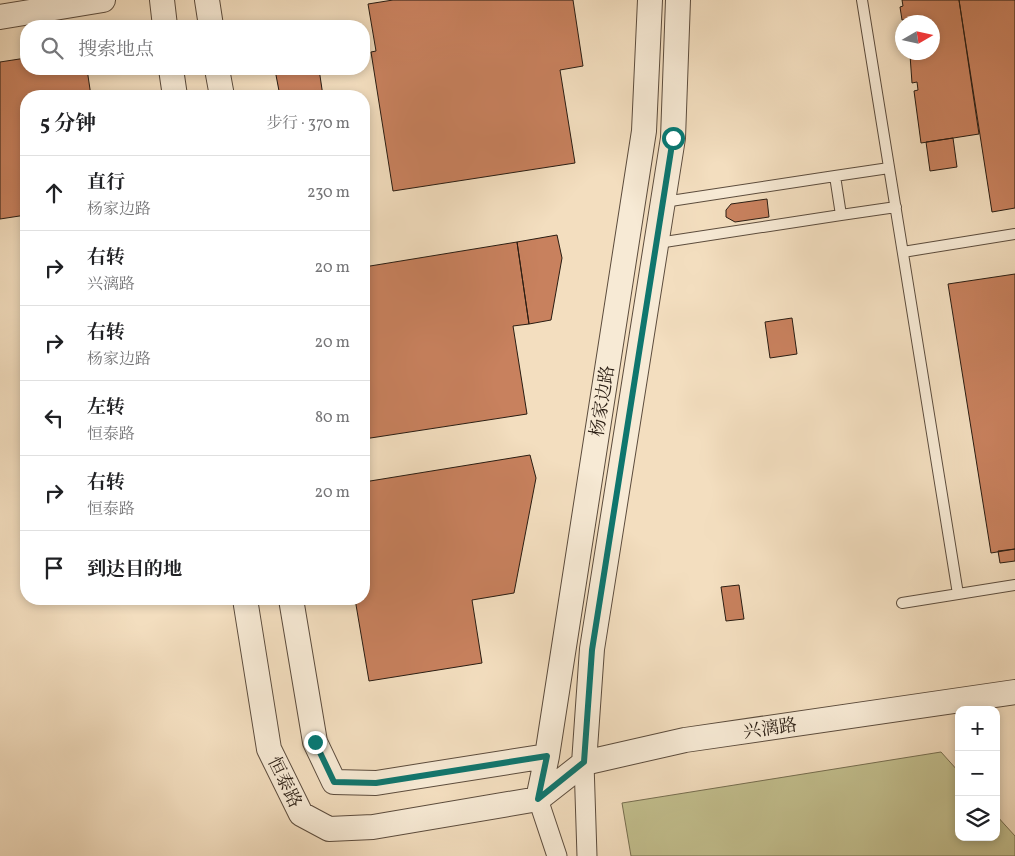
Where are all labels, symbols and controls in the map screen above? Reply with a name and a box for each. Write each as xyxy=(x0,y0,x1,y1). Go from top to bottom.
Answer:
north arrow xyxy=(895,15,940,60)
search box xyxy=(20,20,370,75)
icon: search xyxy=(38,34,66,62)
text: 搜索地点 xyxy=(78,37,154,63)
text: 5 分钟 xyxy=(40,110,96,139)
text: 步行 · 370 m xyxy=(266,113,350,135)
route start xyxy=(662,127,685,150)
text: 直行 xyxy=(87,170,125,196)
icon: ahead xyxy=(40,179,68,207)
text: 230 m xyxy=(307,182,350,204)
text: 杨家边路 xyxy=(87,199,151,221)
text: 右转 xyxy=(87,245,125,271)
icon: right xyxy=(40,254,68,282)
text: 20 m xyxy=(315,257,350,279)
text: 兴漓路 xyxy=(87,274,135,296)
text: 右转 xyxy=(87,320,125,346)
icon: right xyxy=(40,329,68,357)
text: 20 m xyxy=(315,332,350,354)
text: 杨家边路 xyxy=(87,349,151,371)
street label: 杨家边路 xyxy=(586,364,621,439)
text: 左转 xyxy=(87,395,125,421)
icon: left xyxy=(40,404,68,432)
text: 80 m xyxy=(315,407,350,429)
text: 恒泰路 xyxy=(87,424,135,446)
text: 右转 xyxy=(87,470,125,496)
icon: right xyxy=(40,479,68,507)
text: 20 m xyxy=(315,482,350,504)
text: 恒泰路 xyxy=(87,499,135,521)
icon: arrive xyxy=(40,554,68,582)
text: 到达目的地 xyxy=(87,557,182,583)
map controls xyxy=(955,706,1000,841)
button: + xyxy=(955,706,1000,751)
street label: 兴漓路 xyxy=(742,713,799,746)
route end xyxy=(304,731,327,754)
button: − xyxy=(955,751,1000,796)
street label: 恒泰路 xyxy=(261,753,307,812)
button: layers xyxy=(955,796,1000,841)

